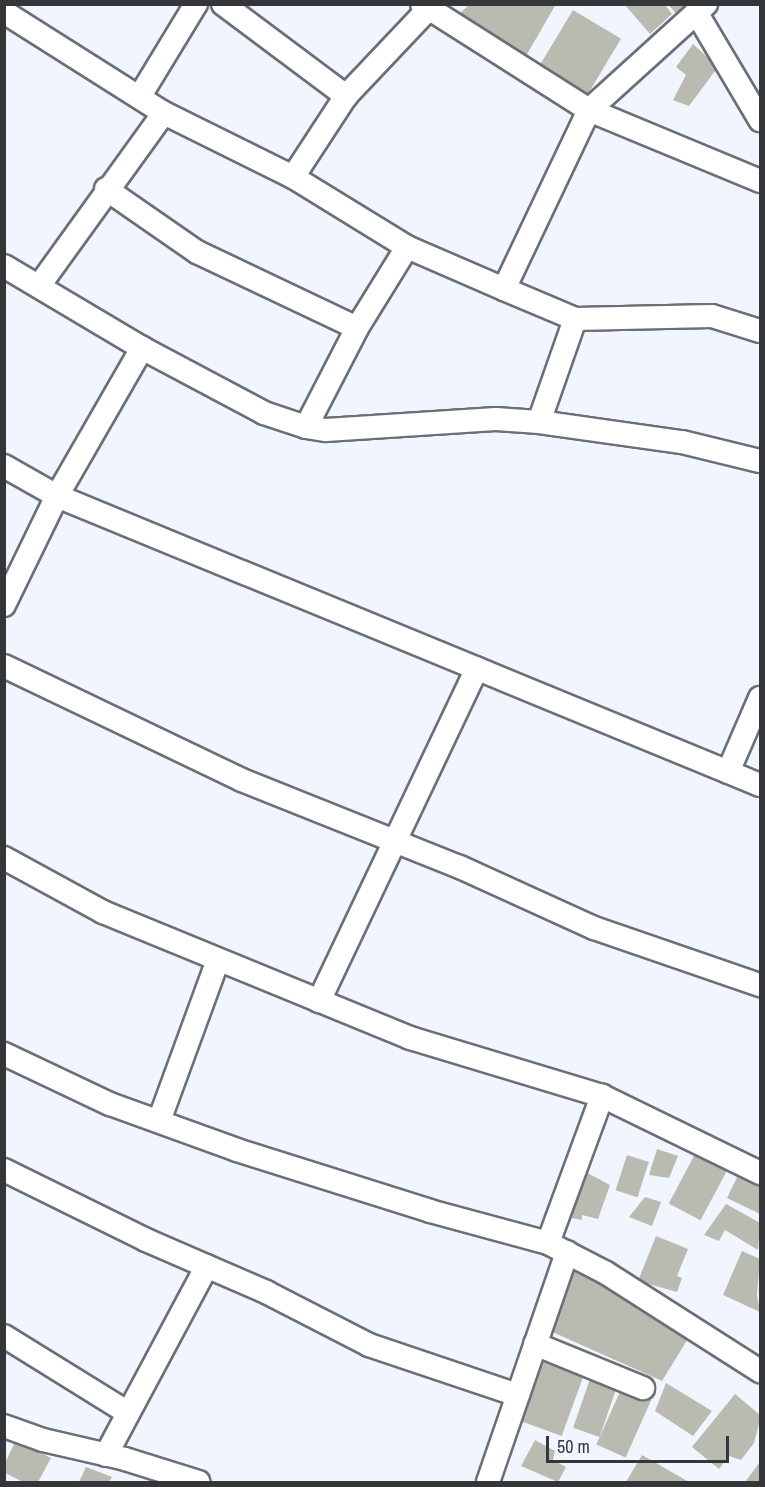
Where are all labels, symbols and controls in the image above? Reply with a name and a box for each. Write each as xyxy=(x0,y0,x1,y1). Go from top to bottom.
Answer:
scale bar xyxy=(549,1424,732,1462)
text: 50 m xyxy=(557,1434,590,1459)

